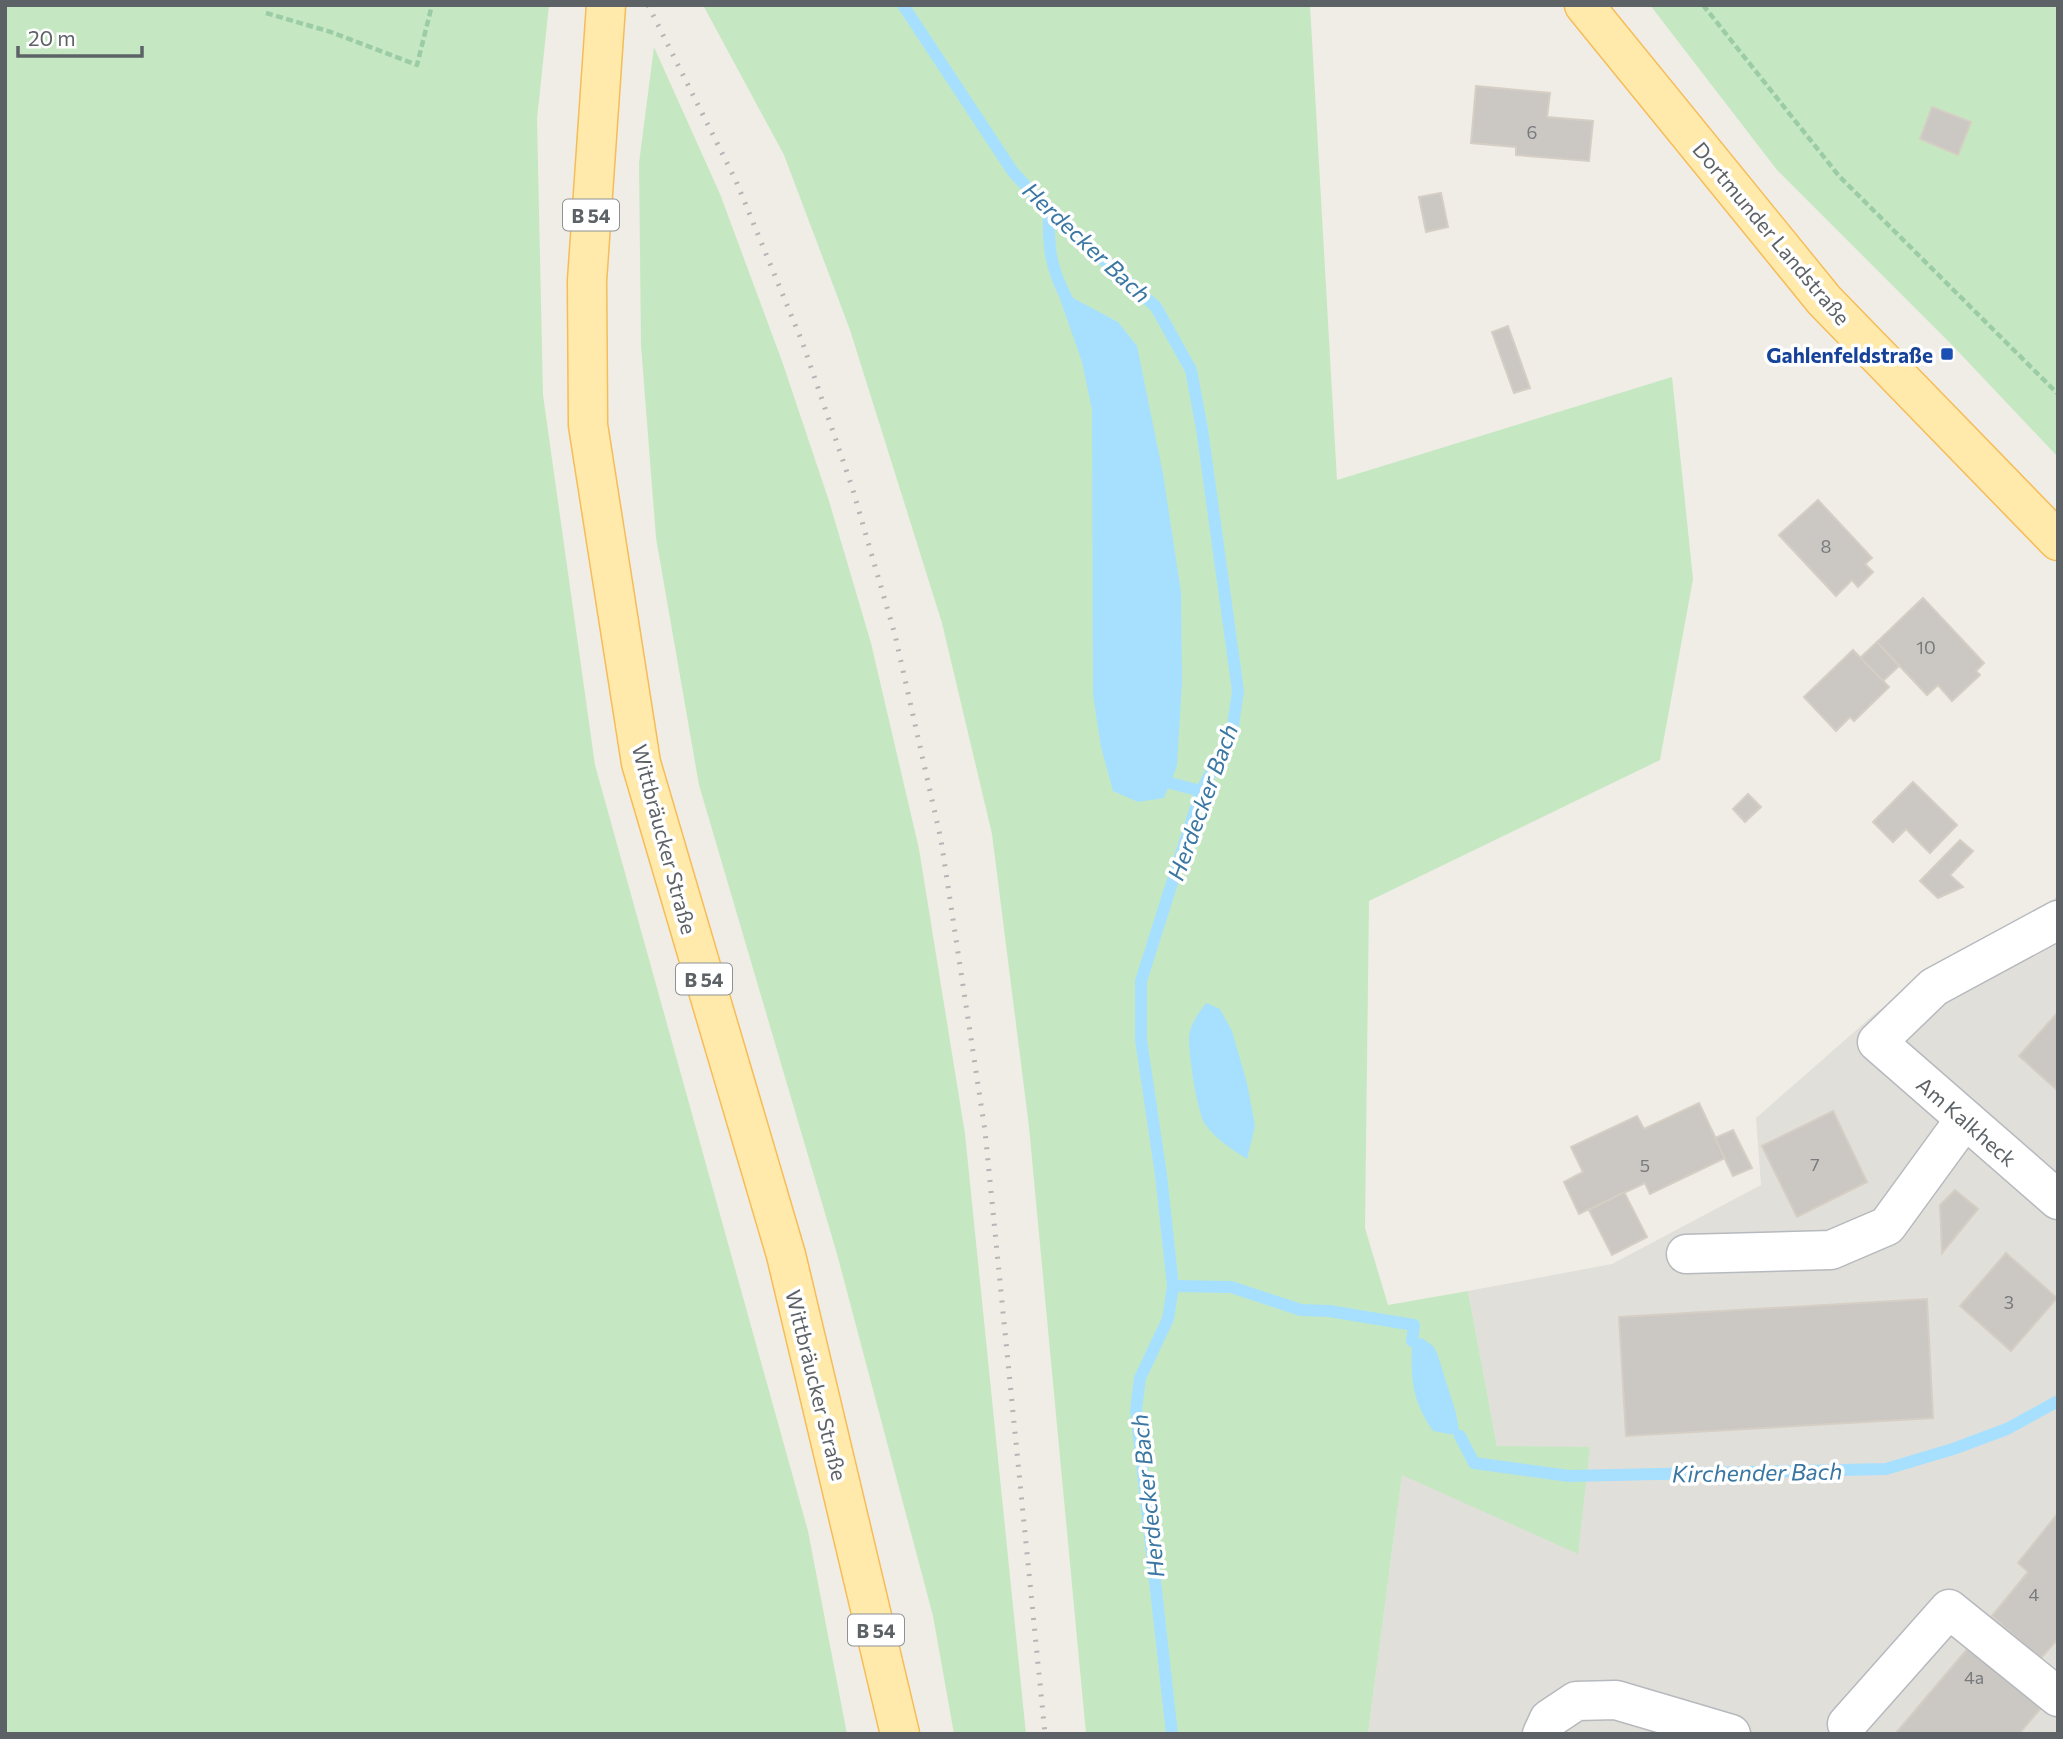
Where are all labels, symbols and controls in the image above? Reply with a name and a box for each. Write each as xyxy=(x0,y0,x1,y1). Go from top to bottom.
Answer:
scale bar xyxy=(18,14,142,58)
text: 20 m xyxy=(28,25,76,50)
house number: 6 xyxy=(1527,121,1537,143)
street label: Dortmunder Landstraße xyxy=(1688,137,1856,329)
water label: Herdecker Bach xyxy=(1017,176,1157,308)
road number: B 54 xyxy=(563,200,619,230)
place label: Gahlenfeldstraße xyxy=(1766,342,1933,367)
marker: Gahlenfeldstraße xyxy=(1939,346,1955,362)
house number: 8 xyxy=(1821,535,1832,557)
house number: 10 xyxy=(1916,636,1936,658)
water label: Herdecker Bach xyxy=(1161,720,1243,884)
street label: Wittbräucker Straße xyxy=(628,741,702,937)
road number: B 54 xyxy=(676,964,732,995)
street label: Am Kalkheck xyxy=(1912,1071,2022,1171)
house number: 7 xyxy=(1810,1153,1820,1175)
house number: 5 xyxy=(1640,1154,1650,1176)
street label: Wittbräucker Straße xyxy=(781,1287,853,1483)
house number: 3 xyxy=(2004,1291,2014,1313)
water label: Herdecker Bach xyxy=(1125,1413,1169,1579)
water label: Kirchender Bach xyxy=(1672,1457,1842,1487)
house number: 4 xyxy=(2029,1583,2040,1605)
road number: B 54 xyxy=(848,1614,904,1646)
house number: 4a xyxy=(1964,1666,1984,1688)

